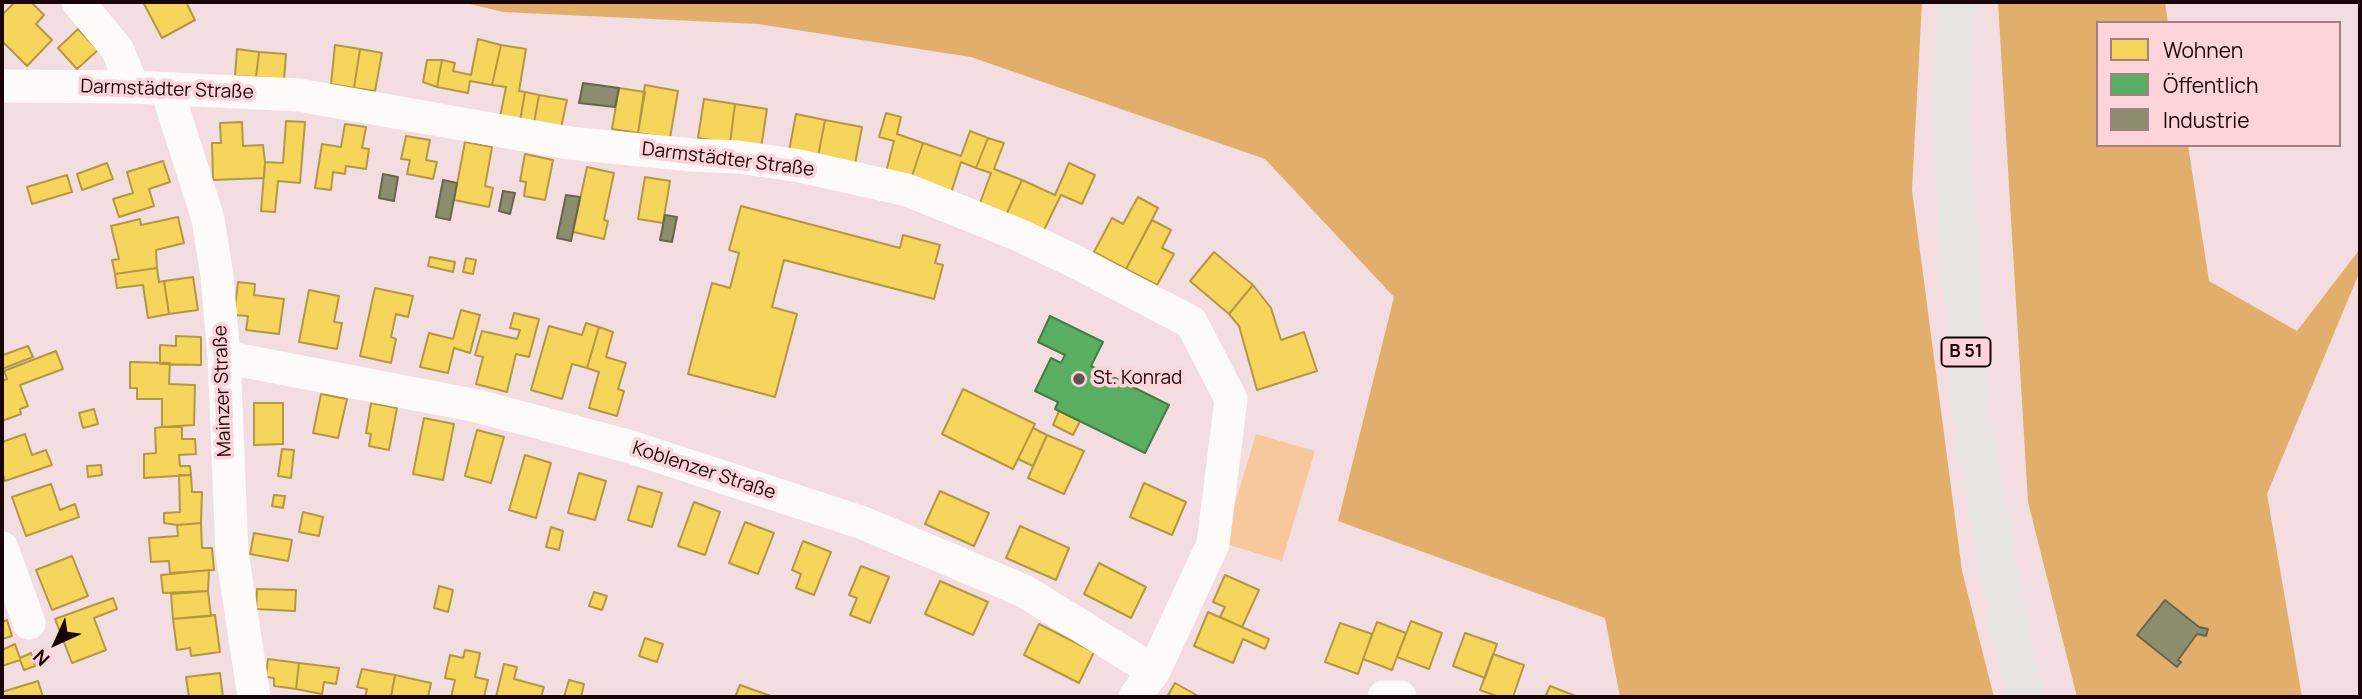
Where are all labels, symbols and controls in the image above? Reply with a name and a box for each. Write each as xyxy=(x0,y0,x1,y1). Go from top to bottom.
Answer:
legend xyxy=(2096,21,2341,147)
text: Wohnen xyxy=(2163,36,2243,64)
text: Öffentlich xyxy=(2163,71,2258,99)
street label: Darmstädter Straße xyxy=(80,76,254,104)
text: Industrie xyxy=(2163,106,2249,134)
street label: Darmstädter Straße xyxy=(641,138,815,182)
street label: Mainzer Straße xyxy=(209,325,237,457)
road number: B 51 xyxy=(1941,338,1990,366)
place label: St. Konrad xyxy=(1093,368,1182,390)
marker: St. Konrad xyxy=(1071,371,1087,387)
street label: Koblenzer Straße xyxy=(629,437,779,505)
north arrow xyxy=(21,608,91,678)
text: N xyxy=(27,644,55,672)

